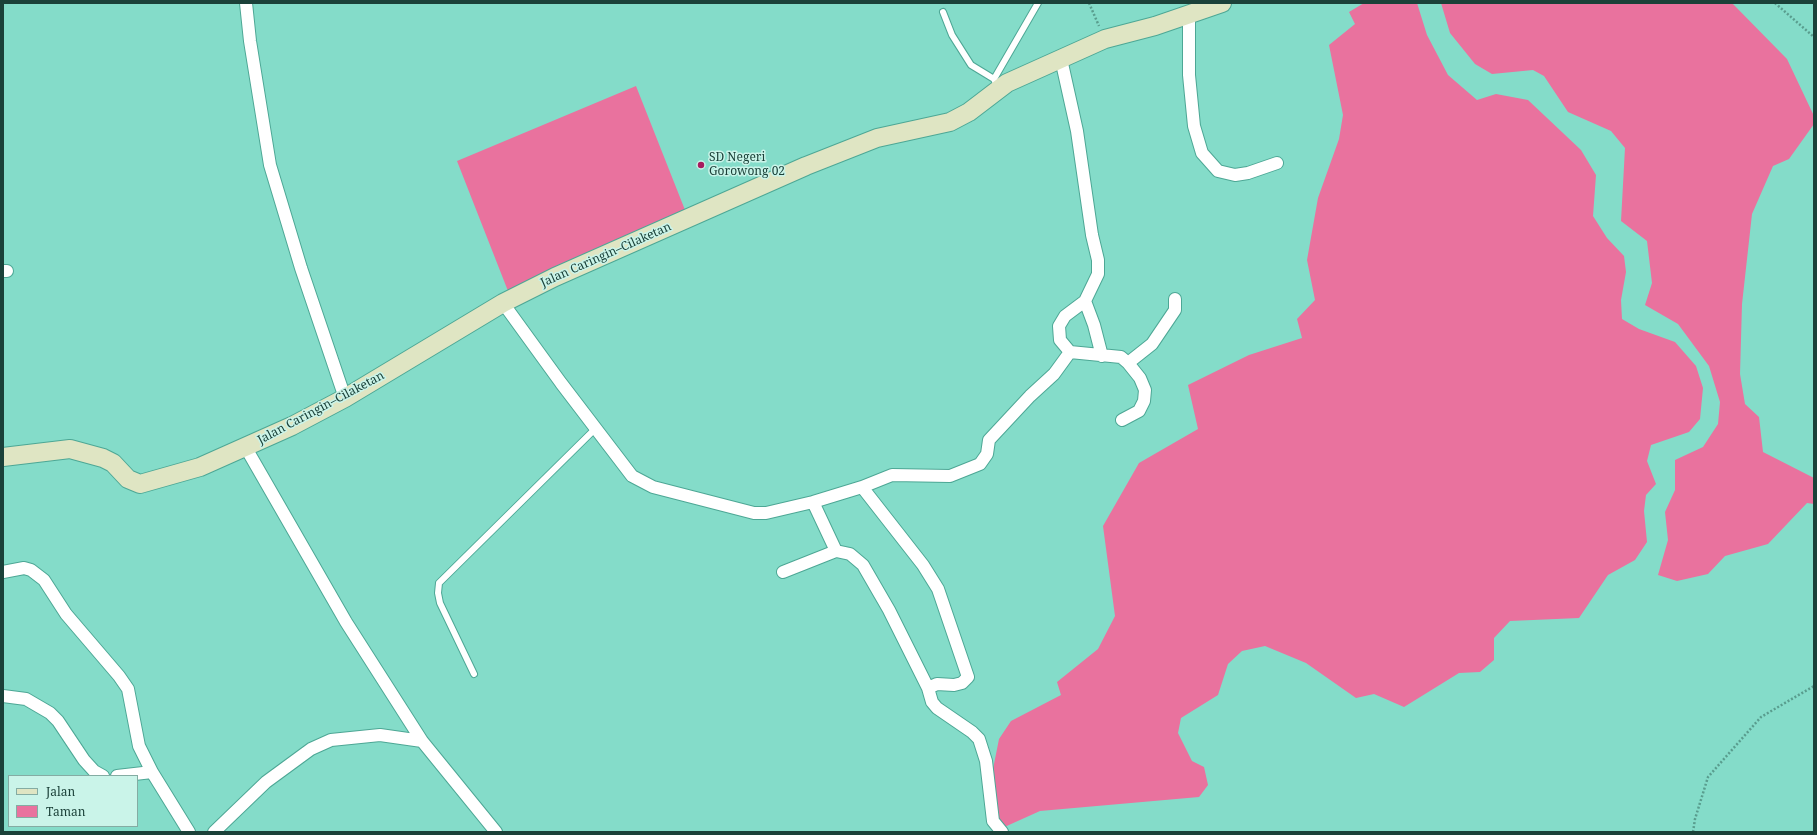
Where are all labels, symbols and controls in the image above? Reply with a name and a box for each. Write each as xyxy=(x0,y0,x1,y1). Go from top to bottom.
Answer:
place label: SD Negeri Gorowong 02 xyxy=(709,151,785,179)
marker: SD Negeri Gorowong 02 xyxy=(696,160,706,170)
street label: Jalan Caringin–Cilaketan xyxy=(538,220,674,290)
street label: Jalan Caringin–Cilaketan xyxy=(255,368,387,448)
legend xyxy=(8,775,138,827)
text: Jalan xyxy=(46,783,75,800)
text: Taman xyxy=(46,803,86,820)

